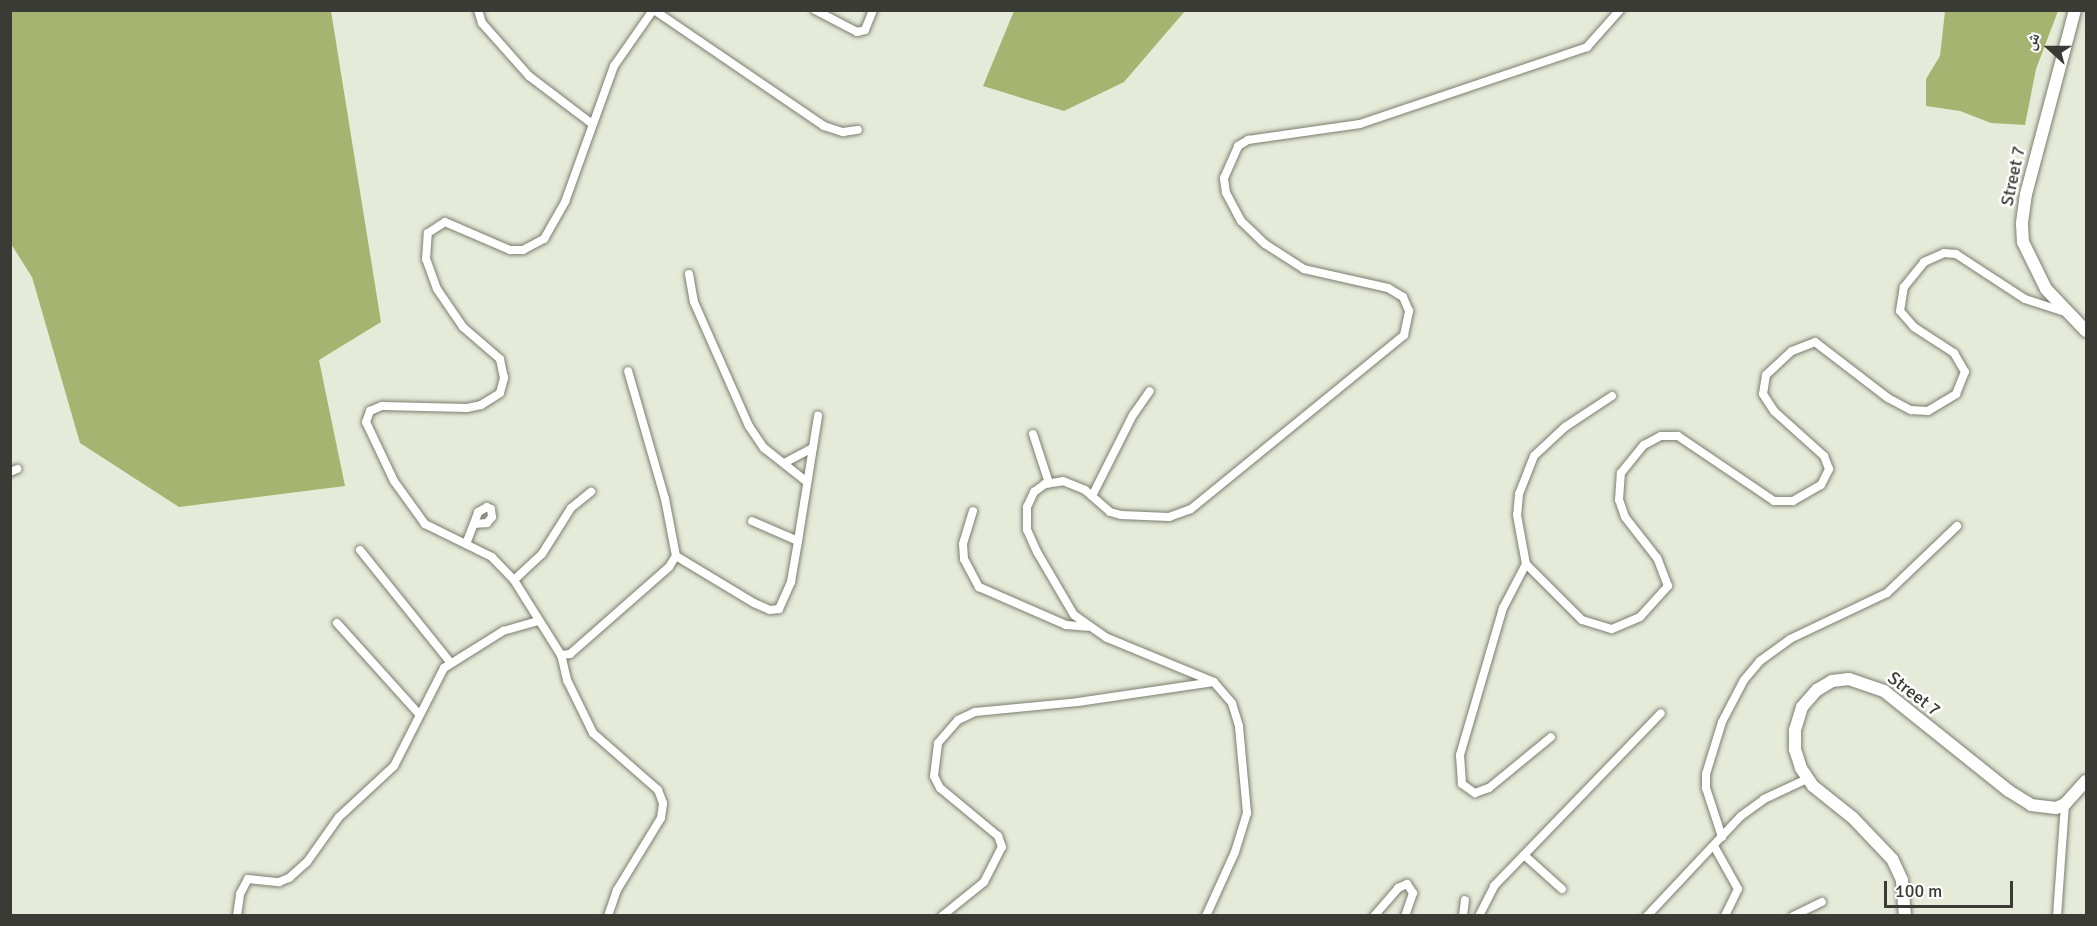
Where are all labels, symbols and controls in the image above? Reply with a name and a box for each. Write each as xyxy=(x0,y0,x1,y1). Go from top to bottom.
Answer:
north arrow xyxy=(2019,18,2079,78)
text: ش xyxy=(2020,30,2045,53)
street label: Street 7 xyxy=(1996,144,2030,208)
street label: Street 7 xyxy=(1883,667,1945,721)
scale bar xyxy=(1887,869,2016,907)
text: 100 m xyxy=(1895,880,1942,902)

